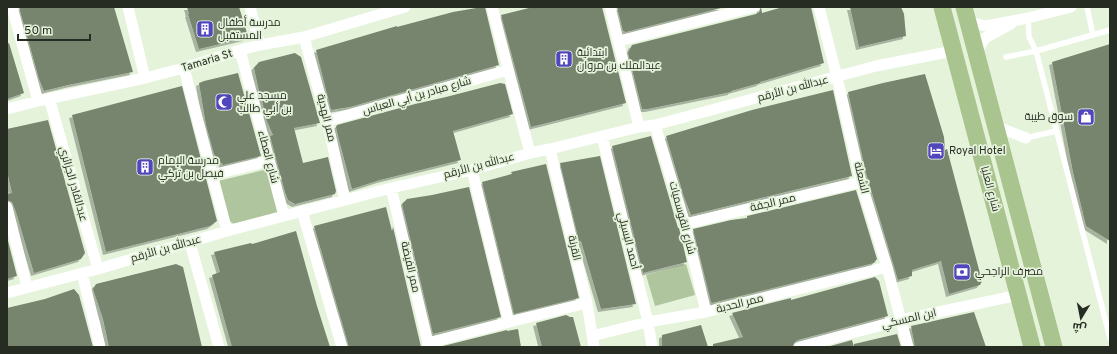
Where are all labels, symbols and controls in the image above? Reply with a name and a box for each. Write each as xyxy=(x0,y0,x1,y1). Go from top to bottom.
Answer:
place label: مدرسة أطفال المستقبل xyxy=(218,15,281,43)
scale bar xyxy=(18,16,90,42)
building icon: مدرسة أطفال المستقبل xyxy=(195,19,215,39)
text: 50 m xyxy=(24,23,52,39)
place label: ابتدائية عبدالملك بن مروان xyxy=(577,46,661,73)
street label: Tamaria St xyxy=(180,47,234,75)
building icon: ابتدائية عبدالملك بن مروان xyxy=(554,49,574,69)
street label: عبدالله بن الأرقم xyxy=(755,71,830,105)
street label: شارع مبادر بن أبي العباس xyxy=(361,73,473,119)
place label: مسجد علي بن أبي طالب xyxy=(237,89,292,117)
mosque icon: مسجد علي بن أبي طالب xyxy=(214,92,234,112)
street label: ممر الهدية xyxy=(313,93,339,143)
shop icon: سوق طيبة xyxy=(1076,107,1096,127)
place label: سوق طيبة xyxy=(1024,110,1073,124)
street label: شارع العطاء xyxy=(254,129,282,185)
hotel icon: Royal Hotel xyxy=(926,141,946,161)
place label: Royal Hotel xyxy=(949,144,1006,158)
street label: عبدالقادر الجزائري xyxy=(55,145,90,224)
street label: عبدالله بن الأرقم xyxy=(441,148,516,182)
place label: مدرسة الإمام فيصل بن تركي xyxy=(158,154,224,182)
building icon: مدرسة الإمام فيصل بن تركي xyxy=(135,157,155,177)
street label: الشعلة xyxy=(850,161,872,195)
street label: شارع العليا xyxy=(977,165,1003,213)
street label: شارع القوسميات xyxy=(666,180,698,256)
street label: ممر الجفة xyxy=(749,191,797,215)
street label: أحمد البسيلي xyxy=(613,211,643,271)
street label: عبدالله بن الأرقم xyxy=(129,230,203,266)
street label: القرنة xyxy=(564,234,584,262)
street label: ممر الفيضة xyxy=(397,240,423,294)
bank icon: مصرف الراجحي xyxy=(952,262,972,282)
place label: مصرف الراجحي xyxy=(975,265,1043,280)
street label: ممر الحدبة xyxy=(715,291,765,317)
north arrow xyxy=(1061,298,1101,338)
street label: ابن المسكي xyxy=(880,306,938,333)
text: ش xyxy=(1071,319,1088,335)

